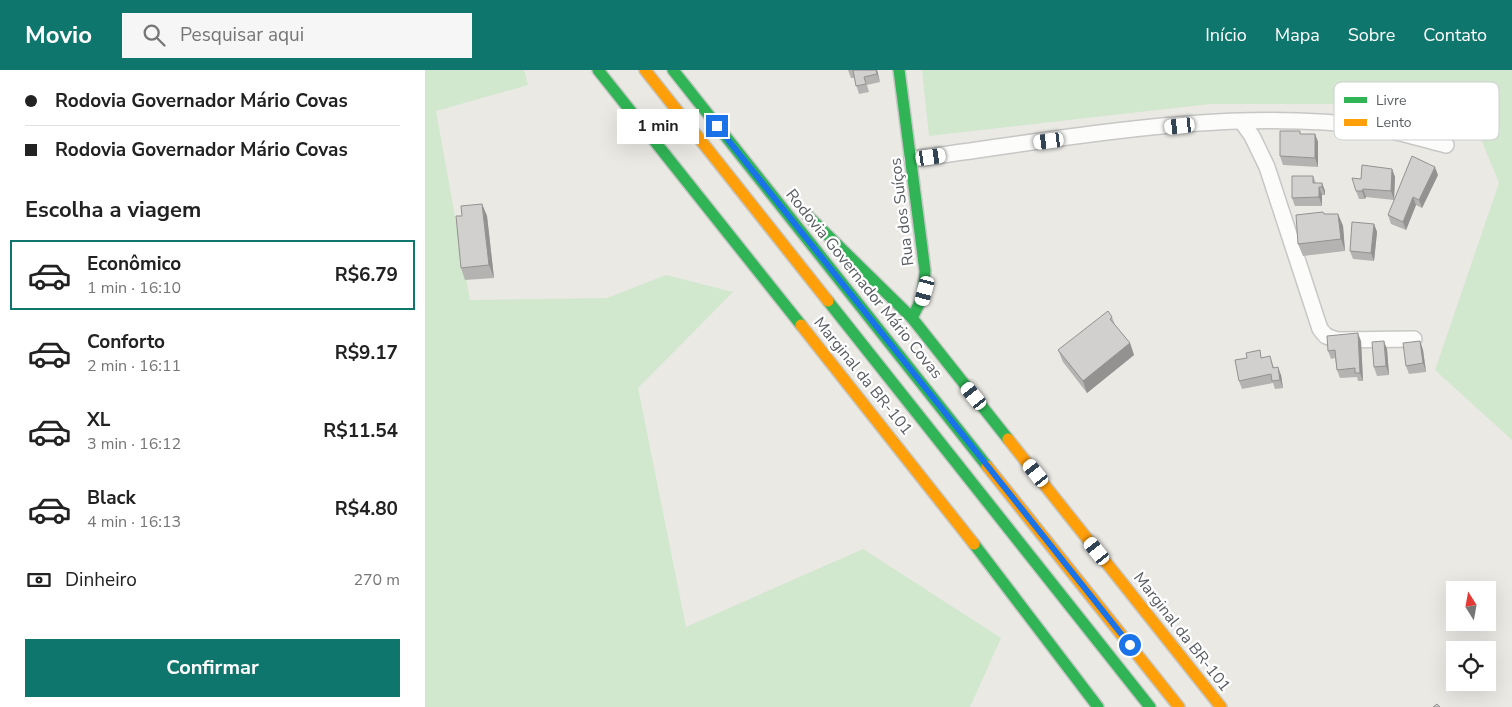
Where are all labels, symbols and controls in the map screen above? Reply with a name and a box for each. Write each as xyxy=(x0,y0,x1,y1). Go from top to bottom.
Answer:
search box xyxy=(122,13,472,58)
text: Movio xyxy=(25,19,92,51)
icon: search xyxy=(140,21,168,49)
text: Pesquisar aqui xyxy=(180,22,304,48)
text: Início xyxy=(1205,23,1247,47)
text: Mapa xyxy=(1275,23,1320,47)
text: Sobre xyxy=(1348,23,1395,47)
text: Contato xyxy=(1423,23,1487,47)
legend xyxy=(1334,82,1499,140)
text: Rodovia Governador Mário Covas xyxy=(55,88,348,114)
text: Livre xyxy=(1376,91,1406,110)
callout: 1 min xyxy=(617,108,699,144)
text: Lento xyxy=(1376,113,1412,132)
text: 1 min xyxy=(637,115,679,137)
route end xyxy=(706,115,728,137)
car xyxy=(1164,117,1195,135)
car xyxy=(1033,132,1064,150)
text: Rodovia Governador Mário Covas xyxy=(55,137,348,163)
car xyxy=(915,147,946,167)
street label: Rua dos Suíços xyxy=(884,157,920,267)
street label: Rodovia Governador Mário Covas xyxy=(780,184,948,384)
text: Escolha a viagem xyxy=(25,195,201,225)
text: Econômico xyxy=(87,251,181,277)
icon: car xyxy=(27,253,72,298)
text: R$6.79 xyxy=(335,262,398,288)
car xyxy=(913,275,936,307)
text: 1 min · 16:10 xyxy=(87,277,181,299)
street label: Marginal da BR-101 xyxy=(808,312,918,440)
text: Conforto xyxy=(87,329,165,355)
icon: car xyxy=(27,331,72,376)
text: R$9.17 xyxy=(335,340,398,366)
text: 2 min · 16:11 xyxy=(87,355,181,377)
car xyxy=(958,380,989,412)
text: XL xyxy=(87,407,110,433)
icon: car xyxy=(27,409,72,454)
text: R$11.54 xyxy=(323,418,398,444)
text: 3 min · 16:12 xyxy=(87,433,181,455)
car xyxy=(1020,457,1051,489)
text: Black xyxy=(87,485,136,511)
icon: car xyxy=(27,487,72,532)
text: R$4.80 xyxy=(335,496,398,522)
text: 4 min · 16:13 xyxy=(87,511,181,533)
car xyxy=(1081,535,1112,567)
icon: cash xyxy=(25,566,53,594)
text: Dinheiro xyxy=(65,567,137,593)
street label: Marginal da BR-101 xyxy=(1128,568,1236,696)
text: 270 m xyxy=(353,569,400,591)
north arrow xyxy=(1446,581,1496,631)
map controls xyxy=(1446,581,1496,691)
route start xyxy=(1119,634,1141,656)
button: Confirmar xyxy=(25,639,400,697)
button: locate xyxy=(1446,641,1496,691)

